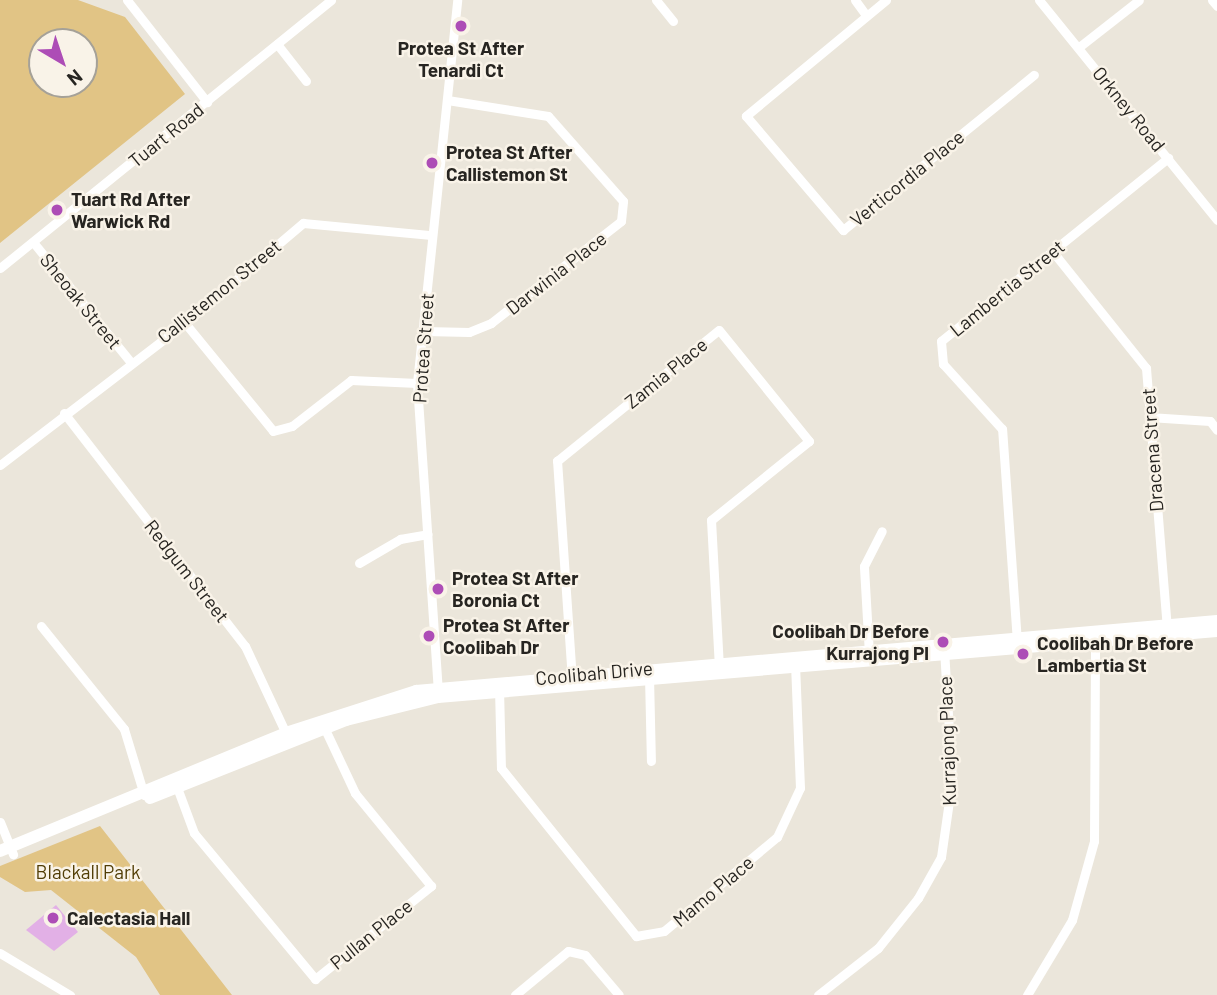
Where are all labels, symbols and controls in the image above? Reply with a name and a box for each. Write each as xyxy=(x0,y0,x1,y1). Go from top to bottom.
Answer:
marker: Protea St After Tenardi Ct xyxy=(453,18,469,34)
north arrow xyxy=(28,28,98,98)
place label: Protea St After Tenardi Ct xyxy=(398,37,524,81)
street label: Orkney Road xyxy=(1088,62,1170,156)
text: N xyxy=(63,65,87,91)
street label: Tuart Road xyxy=(124,98,208,172)
street label: Verticordia Place xyxy=(845,125,969,231)
place label: Protea St After Callistemon St xyxy=(446,141,573,185)
marker: Protea St After Callistemon St xyxy=(424,155,440,171)
place label: Tuart Rd After Warwick Rd xyxy=(71,188,190,232)
marker: Tuart Rd After Warwick Rd xyxy=(49,202,65,218)
street label: Darwinia Place xyxy=(501,227,611,319)
street label: Callistemon Street xyxy=(153,234,285,348)
street label: Lambertia Street xyxy=(945,235,1069,341)
street label: Sheoak Street xyxy=(35,249,127,353)
street label: Protea Street xyxy=(408,292,438,404)
street label: Zamia Place xyxy=(620,333,712,413)
street label: Dracena Street xyxy=(1136,387,1168,513)
street label: Redgum Street xyxy=(140,515,234,627)
place label: Protea St After Boronia Ct xyxy=(452,567,579,611)
marker: Protea St After Boronia Ct xyxy=(430,581,446,597)
place label: Protea St After Coolibah Dr xyxy=(443,614,570,658)
place label: Coolibah Dr Before Kurrajong Pl xyxy=(772,620,929,664)
marker: Protea St After Coolibah Dr xyxy=(421,628,437,644)
place label: Coolibah Dr Before Lambertia St xyxy=(1037,632,1194,676)
marker: Coolibah Dr Before Kurrajong Pl xyxy=(935,634,951,650)
marker: Coolibah Dr Before Lambertia St xyxy=(1015,646,1031,662)
street label: Coolibah Drive xyxy=(534,657,654,689)
street label: Kurrajong Place xyxy=(933,676,961,806)
street label: Mamo Place xyxy=(668,851,758,931)
park label: Blackall Park xyxy=(36,861,140,883)
street label: Pullan Place xyxy=(325,894,417,974)
place label: Calectasia Hall xyxy=(67,907,190,929)
marker: Calectasia Hall xyxy=(45,910,61,926)

